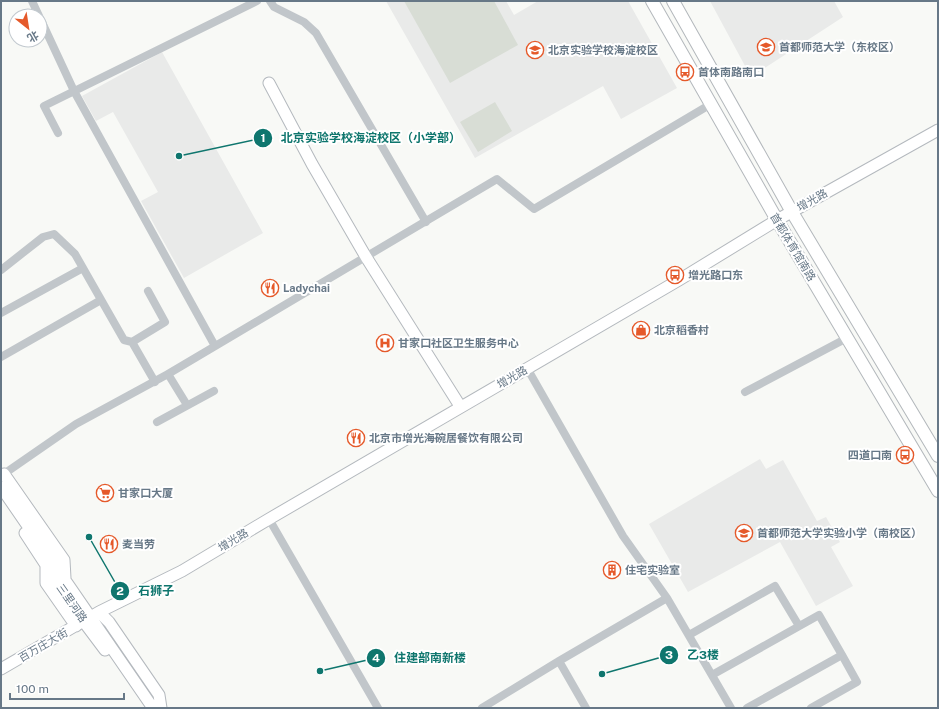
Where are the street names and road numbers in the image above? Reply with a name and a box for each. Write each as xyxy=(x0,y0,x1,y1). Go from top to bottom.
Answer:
street label: 增光路 xyxy=(795,187,829,213)
street label: 首都体育馆南路 xyxy=(768,211,818,283)
street label: 增光路 xyxy=(495,364,529,390)
street label: 增光路 xyxy=(216,526,250,554)
street label: 三里河路 xyxy=(54,582,90,624)
street label: 百万庄大街 xyxy=(16,626,70,664)

